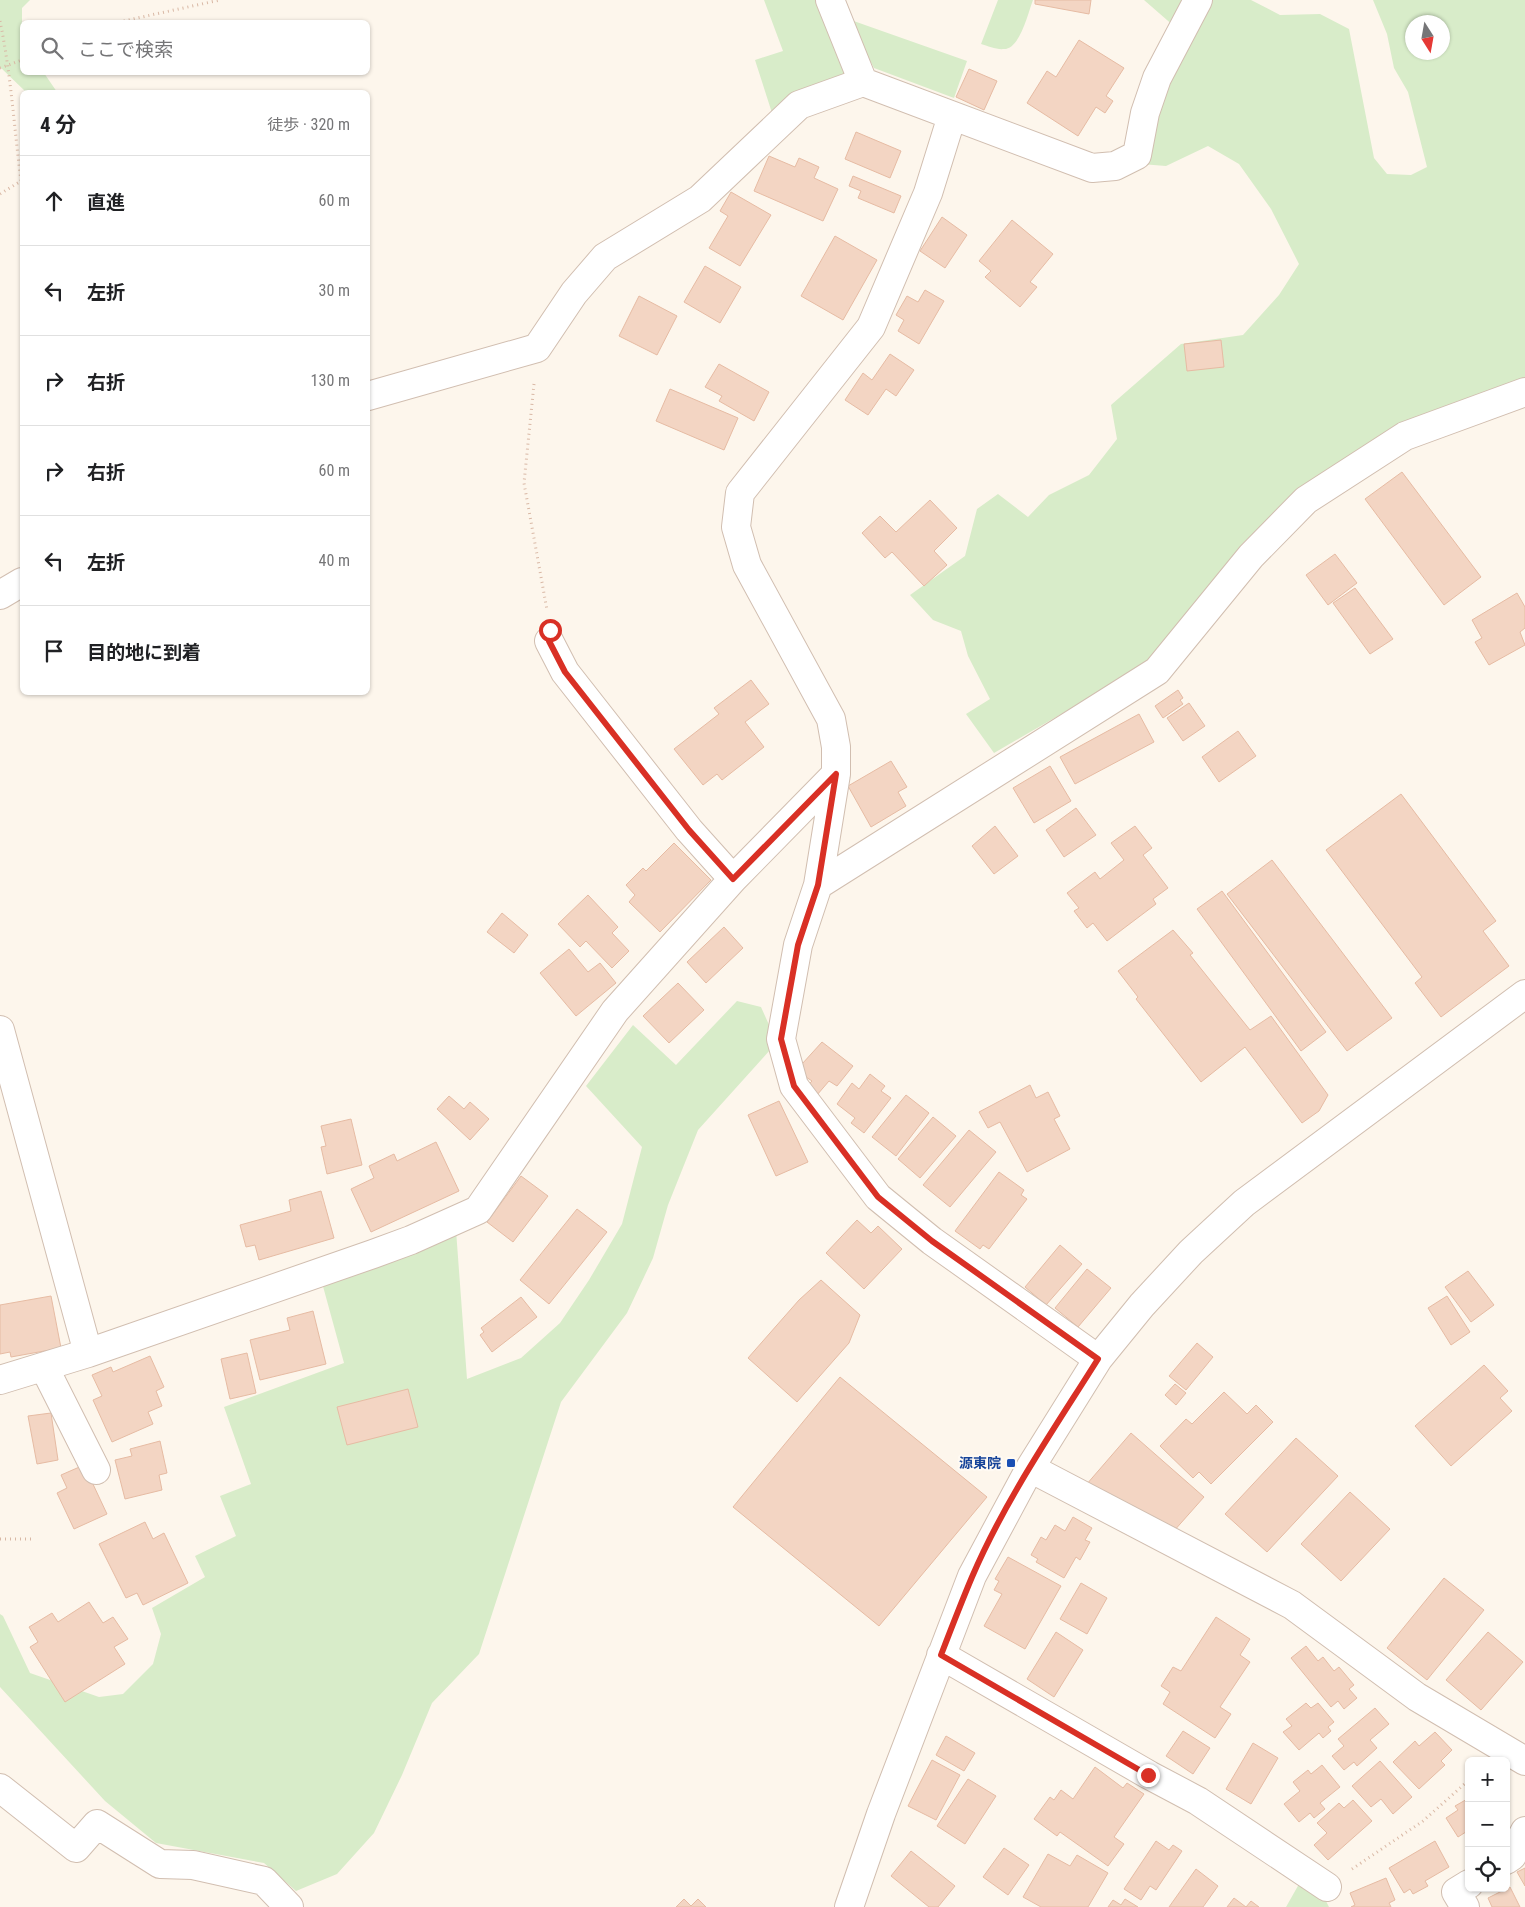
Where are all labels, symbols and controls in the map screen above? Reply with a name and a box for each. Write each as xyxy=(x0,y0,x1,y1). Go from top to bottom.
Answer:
north arrow xyxy=(1405,15,1450,60)
search box xyxy=(20,20,370,75)
icon: search xyxy=(38,34,66,62)
text: ここで検索 xyxy=(78,38,173,61)
text: 4 分 xyxy=(40,113,76,137)
text: 徒歩 · 320 m xyxy=(267,115,350,134)
icon: ahead xyxy=(40,187,68,215)
text: 直進 xyxy=(87,191,125,214)
text: 60 m xyxy=(318,191,350,210)
icon: left xyxy=(40,277,68,305)
text: 左折 xyxy=(87,281,125,304)
text: 30 m xyxy=(318,281,350,300)
icon: right xyxy=(40,367,68,395)
text: 右折 xyxy=(87,371,125,394)
text: 130 m xyxy=(311,371,350,390)
icon: right xyxy=(40,457,68,485)
text: 右折 xyxy=(87,461,125,484)
text: 60 m xyxy=(318,461,350,480)
icon: left xyxy=(40,547,68,575)
text: 左折 xyxy=(87,551,125,574)
text: 40 m xyxy=(318,551,350,570)
route start xyxy=(539,619,562,642)
icon: arrive xyxy=(40,637,68,665)
text: 目的地に到着 xyxy=(87,641,201,664)
place label: 源東院 xyxy=(959,1455,1001,1471)
marker: 源東院 xyxy=(1005,1457,1017,1469)
map controls xyxy=(1465,1757,1510,1892)
button: + xyxy=(1465,1757,1510,1802)
route end xyxy=(1137,1764,1160,1787)
button: − xyxy=(1465,1802,1510,1847)
button: locate xyxy=(1465,1847,1510,1892)

